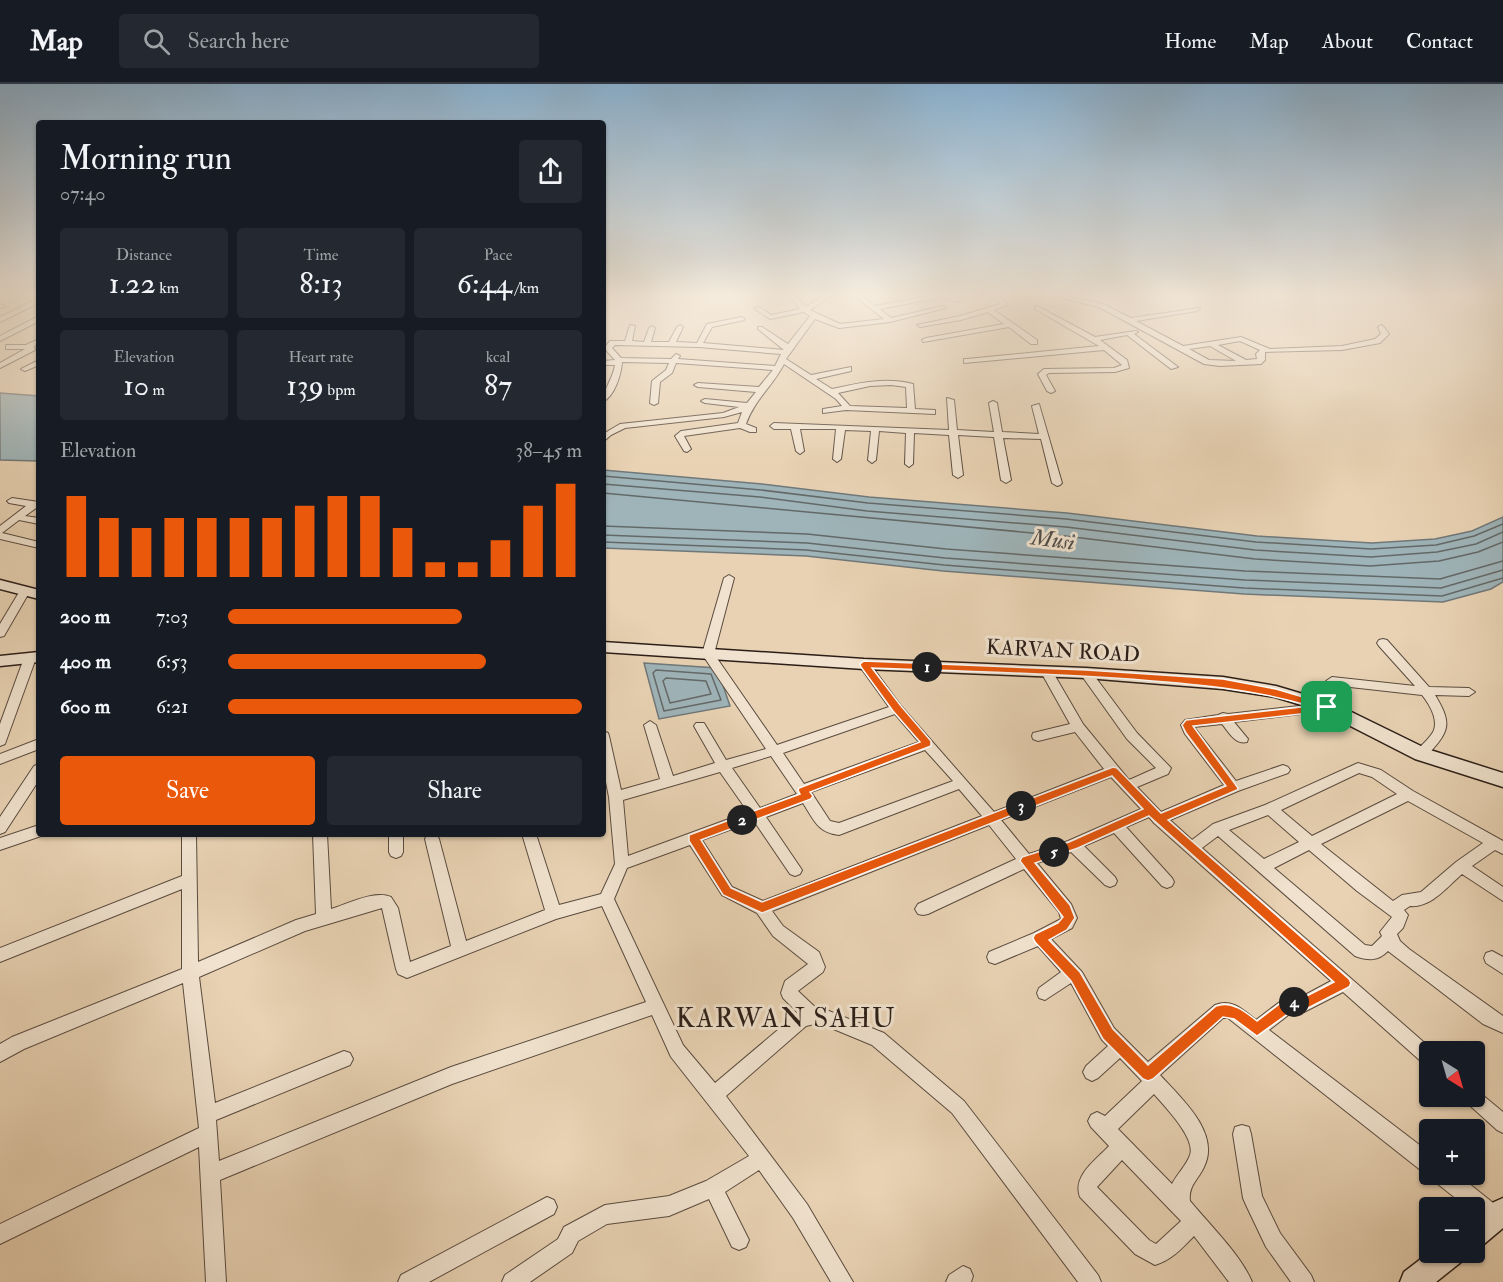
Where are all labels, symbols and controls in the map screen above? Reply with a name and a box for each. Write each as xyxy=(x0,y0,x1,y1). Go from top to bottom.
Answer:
search box xyxy=(119,14,539,68)
text: Map xyxy=(30,24,83,59)
icon: search xyxy=(140,25,173,58)
text: Search here xyxy=(188,27,289,55)
text: Home xyxy=(1164,28,1216,55)
text: Map xyxy=(1249,28,1289,55)
text: About xyxy=(1322,28,1373,55)
text: Contact xyxy=(1406,28,1473,55)
text: Morning run xyxy=(60,138,232,179)
button: share xyxy=(519,140,582,203)
text: 07:40 xyxy=(60,181,105,206)
text: Distance xyxy=(116,245,172,265)
text: Time xyxy=(304,245,338,265)
text: Pace xyxy=(484,245,512,265)
text: 1.22 xyxy=(109,265,156,302)
text: 8:13 xyxy=(299,265,343,302)
text: 6:44 xyxy=(457,265,512,302)
text: km xyxy=(156,278,179,298)
text: /km xyxy=(512,278,539,298)
text: Elevation xyxy=(114,347,174,367)
text: Heart rate xyxy=(288,347,354,367)
text: kcal xyxy=(486,347,510,367)
text: 10 xyxy=(123,367,149,404)
text: 139 xyxy=(286,367,324,404)
text: 87 xyxy=(484,367,512,404)
text: m xyxy=(149,380,165,400)
text: bpm xyxy=(324,380,356,400)
text: Elevation xyxy=(60,438,136,463)
text: 38–45 m xyxy=(516,438,582,463)
water label: Musi xyxy=(1028,523,1076,557)
text: 200 m xyxy=(60,604,110,629)
text: 7:03 xyxy=(156,604,188,629)
street label: KARVAN ROAD xyxy=(985,633,1141,669)
text: 400 m xyxy=(60,649,111,674)
text: 6:53 xyxy=(156,649,188,674)
pin: 1 xyxy=(912,652,942,682)
text: 1 xyxy=(924,657,930,677)
pin xyxy=(1301,681,1352,732)
icon: arrive xyxy=(1310,690,1343,723)
text: 600 m xyxy=(60,694,110,719)
text: 6:21 xyxy=(156,694,188,719)
button: Save xyxy=(60,756,315,825)
button: Share xyxy=(327,756,582,825)
pin: 3 xyxy=(1006,791,1036,821)
text: 3 xyxy=(1018,796,1024,816)
pin: 2 xyxy=(727,805,757,835)
text: 2 xyxy=(738,810,746,830)
pin: 5 xyxy=(1039,837,1069,867)
text: 5 xyxy=(1050,842,1058,862)
pin: 4 xyxy=(1279,987,1309,1017)
text: 4 xyxy=(1290,992,1298,1012)
district label: KARWAN SAHU xyxy=(676,1002,896,1035)
north arrow xyxy=(1419,1041,1485,1107)
map controls xyxy=(1419,1041,1485,1263)
button: + xyxy=(1419,1119,1485,1185)
button: − xyxy=(1419,1197,1485,1263)

